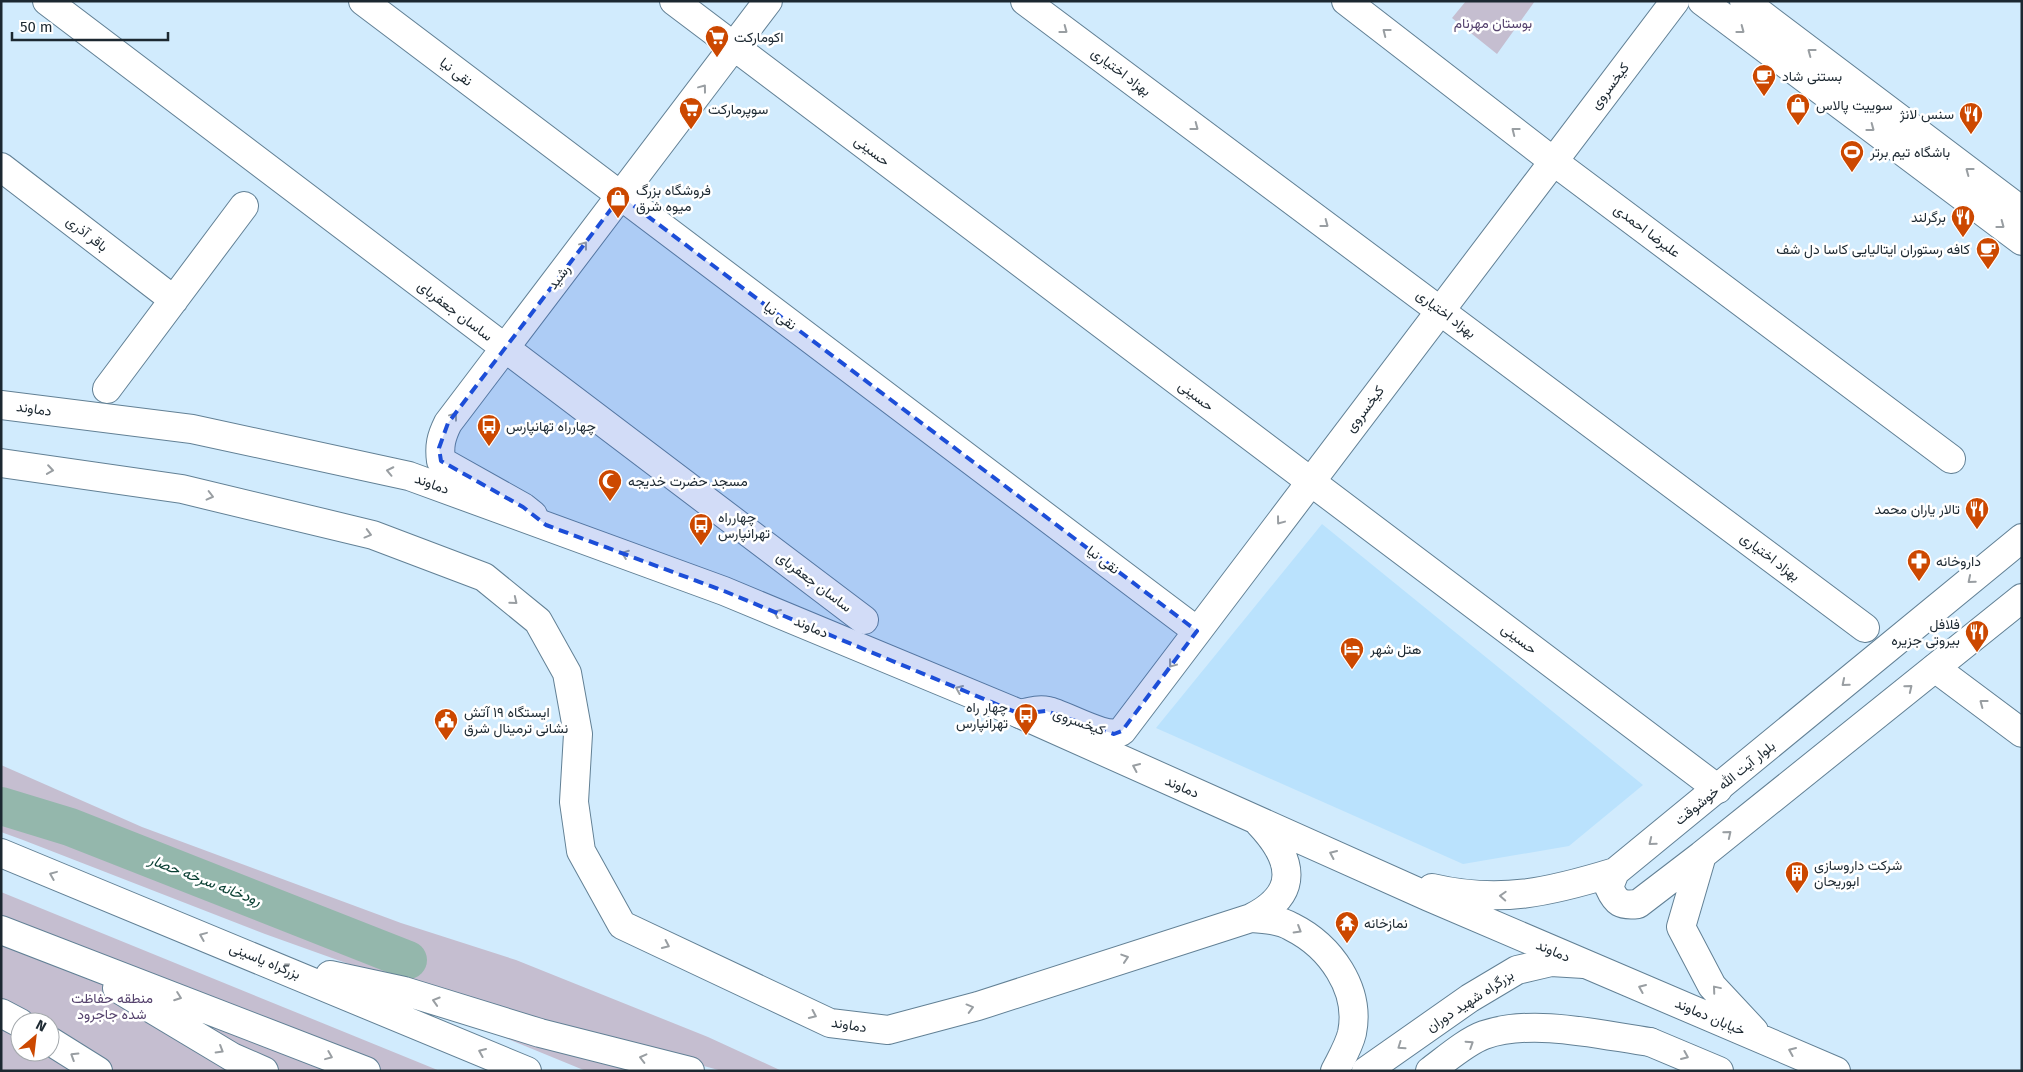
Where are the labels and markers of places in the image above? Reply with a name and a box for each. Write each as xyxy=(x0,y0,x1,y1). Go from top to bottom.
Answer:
supermarket icon: اکومارکت xyxy=(704,24,730,58)
place label: اکومارکت xyxy=(734,29,784,46)
cafe icon: بستنی شاد xyxy=(1751,63,1777,97)
place label: بستنی شاد xyxy=(1782,68,1842,85)
shop icon: سوییت پالاس xyxy=(1785,92,1811,126)
supermarket icon: سوپرمارکت xyxy=(678,96,704,130)
place label: سوییت پالاس xyxy=(1816,97,1892,115)
place label: سوپرمارکت xyxy=(708,101,768,119)
restaurant icon: سنس لانژ xyxy=(1958,101,1984,135)
place label: سنس لانژ xyxy=(1899,106,1954,123)
sports icon: باشگاه تیم برتر xyxy=(1839,139,1865,173)
place label: باشگاه تیم برتر xyxy=(1869,144,1950,161)
place label: فروشگاه بزرگ میوه شرق xyxy=(636,182,711,215)
shop icon: فروشگاه بزرگ میوه شرق xyxy=(605,185,631,219)
restaurant icon: برگرلند xyxy=(1950,204,1976,238)
place label: برگرلند xyxy=(1911,209,1946,226)
cafe icon: کافه رستوران ایتالیایی کاسا دل شف xyxy=(1975,236,2001,270)
place label: کافه رستوران ایتالیایی کاسا دل شف xyxy=(1776,241,1970,259)
bus stop icon: چهارراه تهانپارس xyxy=(476,413,502,447)
place label: چهارراه تهانپارس xyxy=(506,418,596,436)
mosque icon: مسجد حضرت خدیجه xyxy=(597,468,623,502)
place label: مسجد حضرت خدیجه xyxy=(628,473,748,490)
restaurant icon: تالار یاران محمد xyxy=(1964,496,1990,530)
place label: تالار یاران محمد xyxy=(1874,501,1960,518)
place label: چهارراه تهرانپارس xyxy=(718,509,770,543)
bus stop icon: چهارراه تهرانپارس xyxy=(688,512,714,546)
pharmacy icon: داروخانه xyxy=(1906,548,1932,582)
place label: داروخانه xyxy=(1936,553,1981,570)
place label: فلافل بیروتی جزیره xyxy=(1891,616,1960,649)
restaurant icon: فلافل بیروتی جزیره xyxy=(1964,619,1990,653)
hotel icon: هتل شهر xyxy=(1339,636,1365,670)
place label: هتل شهر xyxy=(1369,641,1422,658)
place label: چهار راه تهرانپارس xyxy=(956,699,1008,733)
bus stop icon: چهار راه تهرانپارس xyxy=(1013,702,1039,736)
place label: ایستگاه ۱۹ آتش نشانی ترمینال شرق xyxy=(464,704,568,738)
public building icon: ایستگاه ۱۹ آتش نشانی ترمینال شرق xyxy=(433,707,459,741)
place label: شرکت داروسازی ابوریحان xyxy=(1814,857,1902,890)
building icon: شرکت داروسازی ابوریحان xyxy=(1784,860,1810,894)
temple icon: نمازخانه xyxy=(1334,910,1360,944)
place label: نمازخانه xyxy=(1364,915,1408,932)

